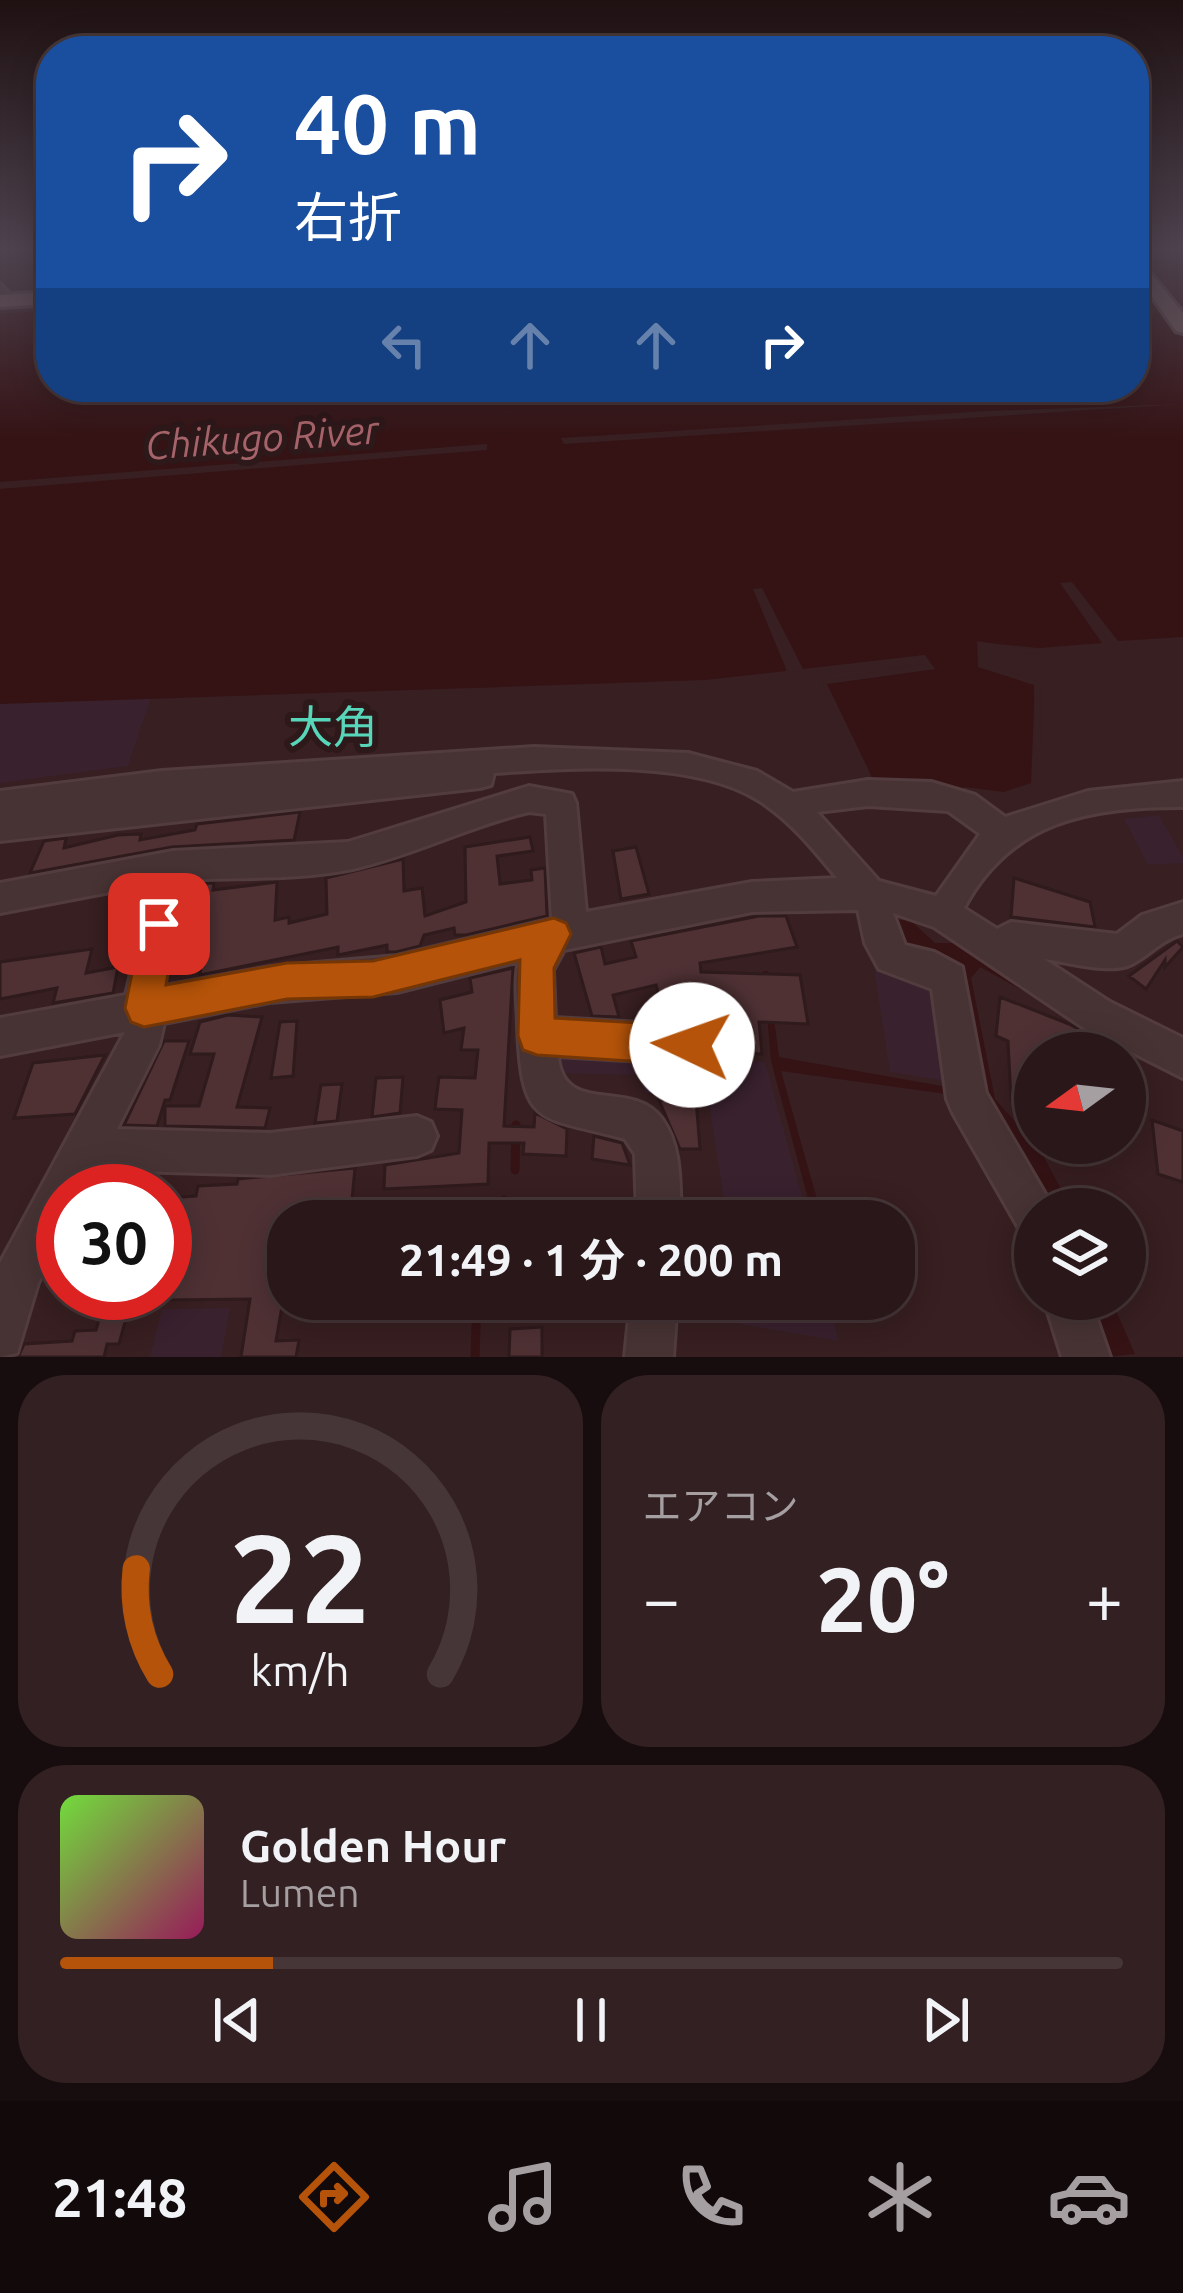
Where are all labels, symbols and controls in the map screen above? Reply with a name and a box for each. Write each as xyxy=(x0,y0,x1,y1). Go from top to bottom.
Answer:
text: 40 m xyxy=(294,76,481,170)
icon: right xyxy=(96,84,252,240)
text: 右折 xyxy=(294,187,402,247)
icon: left xyxy=(371,312,437,378)
icon: ahead xyxy=(497,312,563,378)
icon: ahead xyxy=(623,312,689,378)
icon: right xyxy=(749,312,815,378)
water label: Chikugo River xyxy=(144,407,381,467)
district label: 大角 xyxy=(288,701,378,752)
pin xyxy=(108,873,210,975)
icon: arrive xyxy=(126,891,192,957)
position arrow xyxy=(629,982,755,1108)
north arrow xyxy=(1014,1032,1146,1164)
map controls xyxy=(1014,1032,1146,1320)
speed limit sign: 30 xyxy=(36,1164,192,1320)
button: layers xyxy=(1014,1188,1146,1320)
text: 21:49 · 1 分 · 200 m xyxy=(399,1234,783,1285)
text: エアコン xyxy=(643,1484,799,1527)
text: 22 xyxy=(230,1507,371,1647)
text: 20° xyxy=(816,1548,949,1649)
text: − xyxy=(643,1561,680,1635)
text: + xyxy=(1086,1561,1123,1635)
text: km/h xyxy=(251,1646,350,1694)
text: Golden Hour xyxy=(240,1820,506,1871)
text: Lumen xyxy=(240,1871,360,1914)
icon: previous xyxy=(204,1987,270,2053)
icon: pause xyxy=(558,1987,624,2053)
icon: next xyxy=(913,1987,979,2053)
icon: directions xyxy=(292,2155,376,2239)
icon: music xyxy=(481,2155,565,2239)
icon: phone xyxy=(669,2155,753,2239)
icon: climate xyxy=(858,2155,942,2239)
icon: car xyxy=(1047,2155,1131,2239)
text: 21:48 xyxy=(52,2167,187,2227)

